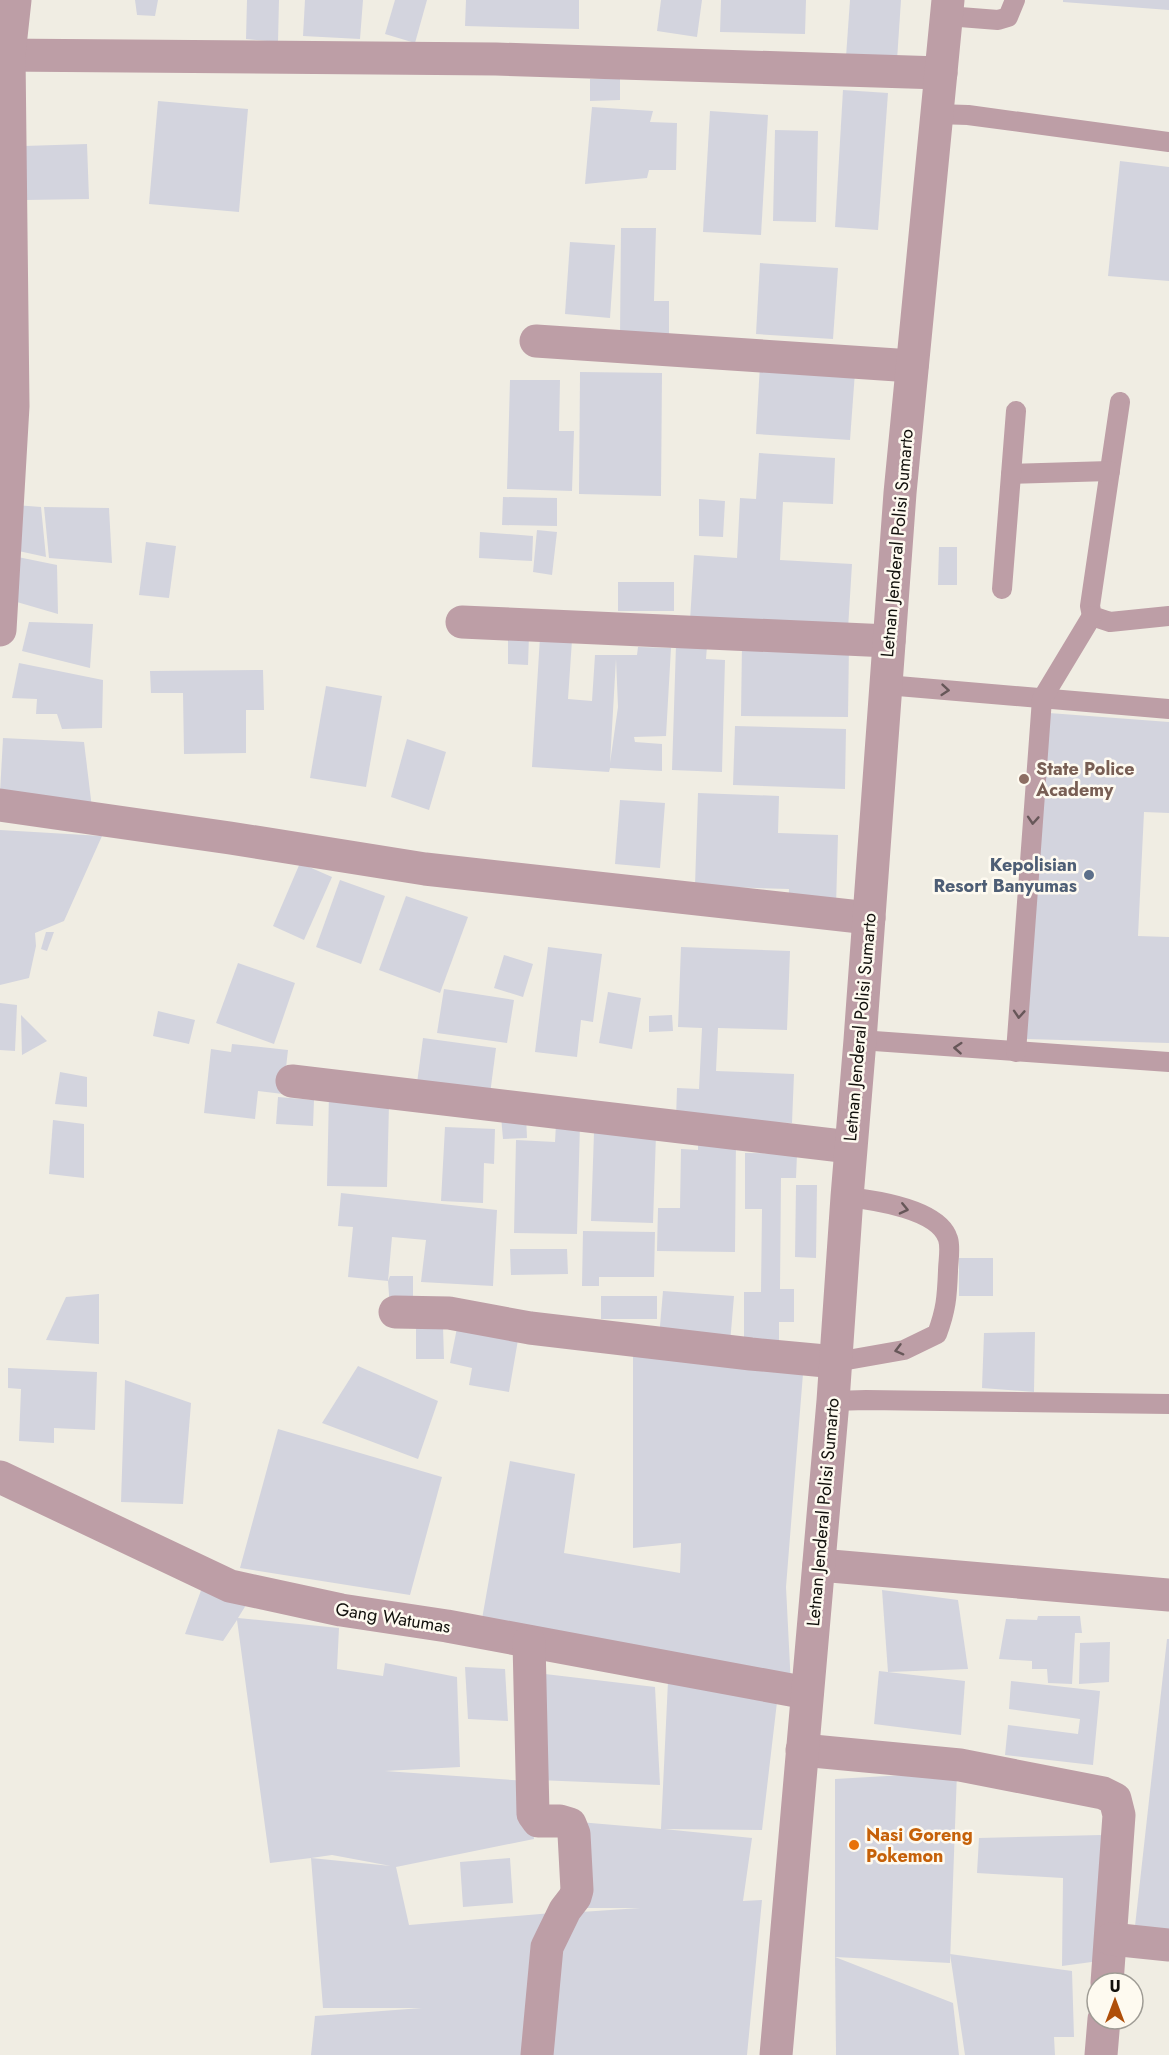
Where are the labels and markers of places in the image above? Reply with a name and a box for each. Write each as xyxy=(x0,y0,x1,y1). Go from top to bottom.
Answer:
place label: State Police Academy xyxy=(1035,756,1134,803)
marker: State Police Academy xyxy=(1017,772,1031,786)
place label: Kepolisian Resort Banyumas xyxy=(933,852,1077,899)
marker: Kepolisian Resort Banyumas xyxy=(1082,868,1096,882)
place label: Nasi Goreng Pokemon xyxy=(866,1822,973,1869)
marker: Nasi Goreng Pokemon xyxy=(847,1838,861,1852)

